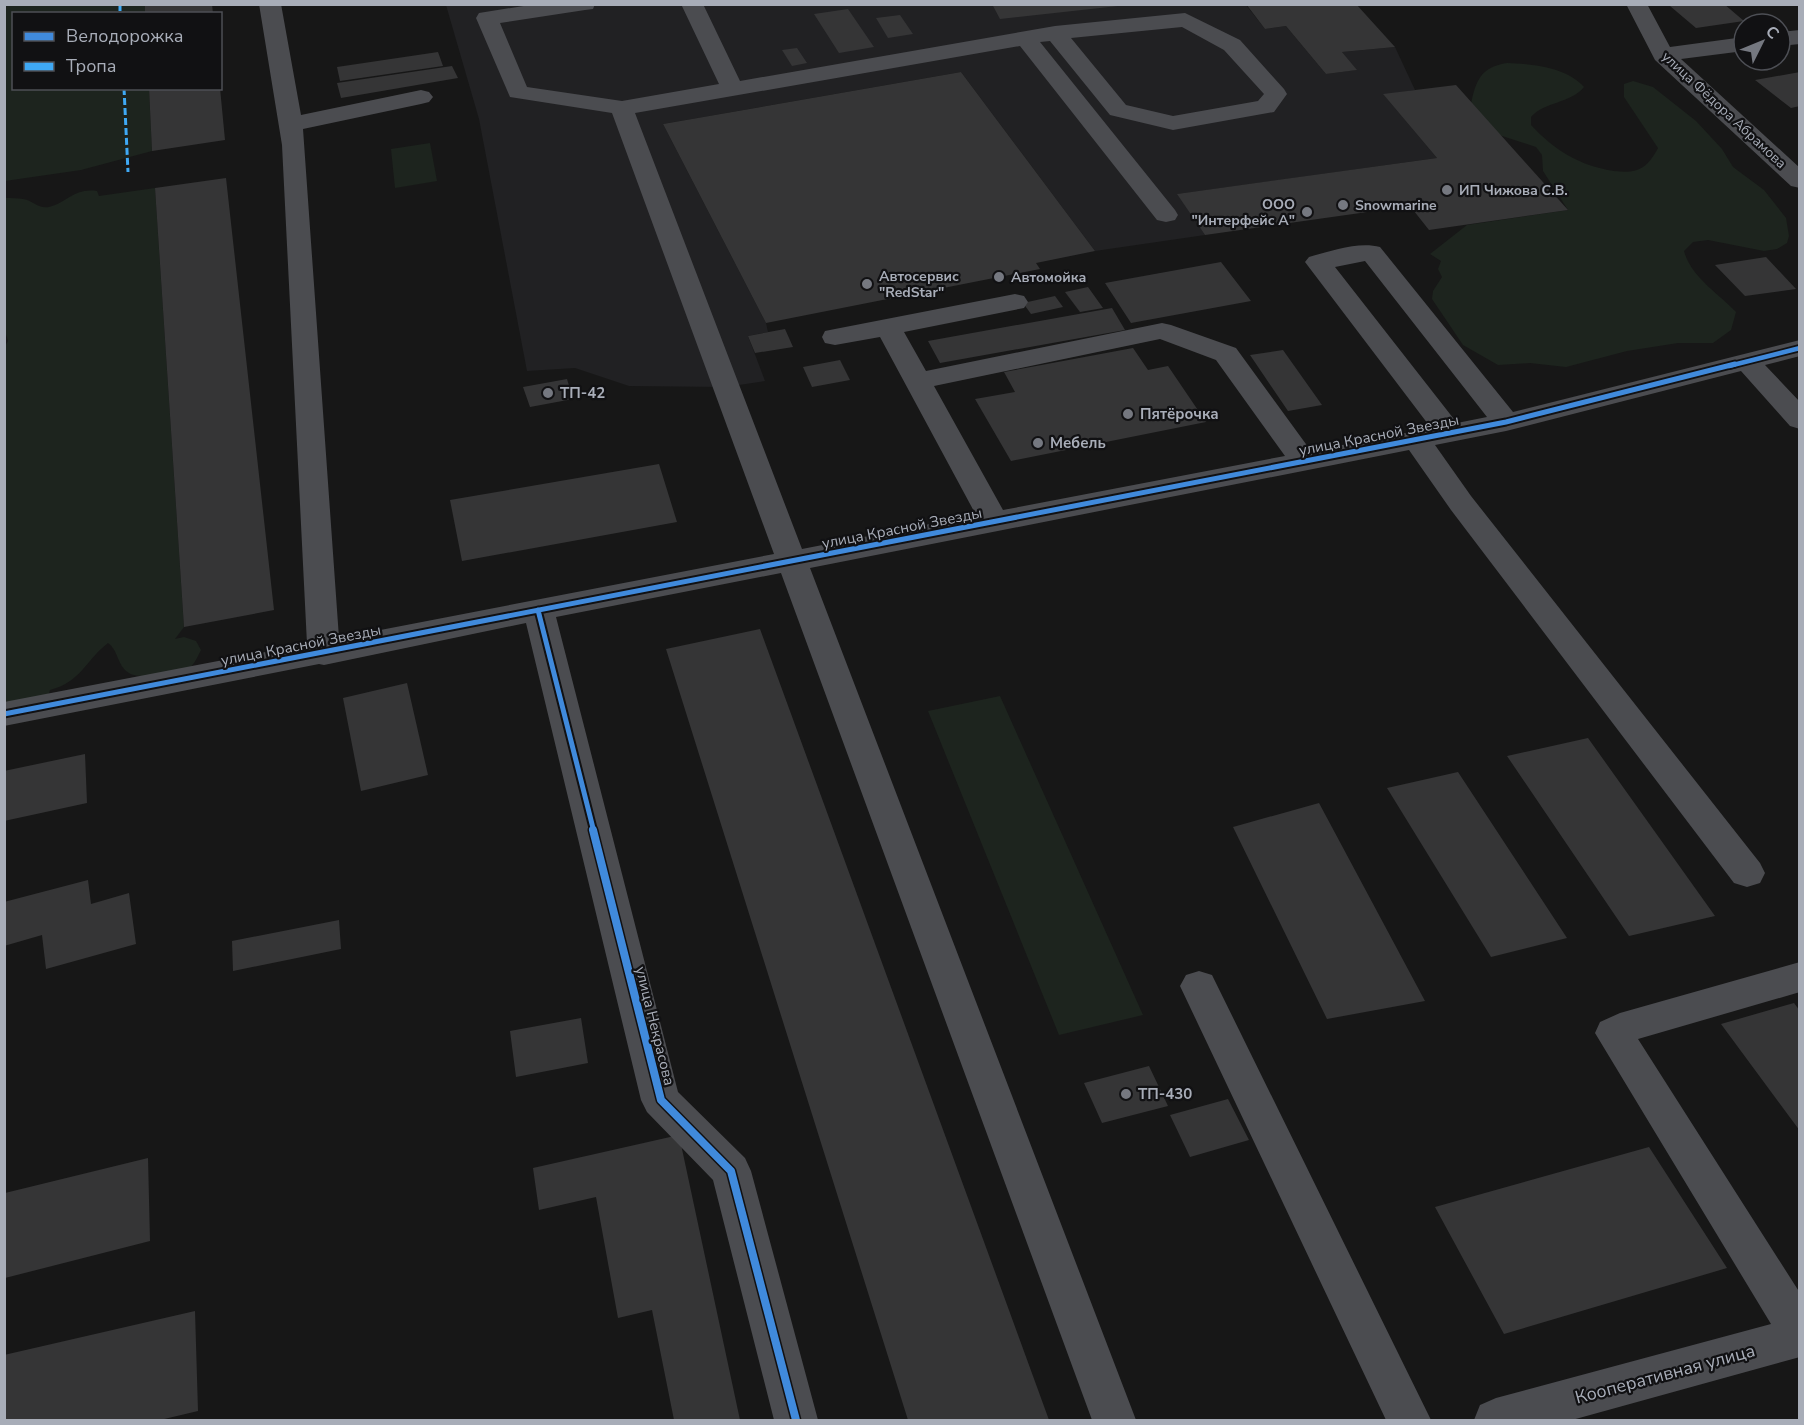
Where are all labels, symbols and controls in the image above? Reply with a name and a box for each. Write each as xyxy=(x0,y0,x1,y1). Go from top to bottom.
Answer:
legend xyxy=(12,12,222,90)
north arrow xyxy=(1732,12,1792,72)
text: С xyxy=(1760,21,1784,44)
text: Велодорожка xyxy=(66,24,183,48)
street label: улица Фёдора Абрамова xyxy=(1658,47,1790,173)
text: Тропа xyxy=(66,54,117,78)
place label: ИП Чижова С.В. xyxy=(1459,181,1568,200)
marker: ИП Чижова С.В. xyxy=(1440,183,1454,197)
place label: ООО "Интерфейс А" xyxy=(1192,195,1295,230)
place label: Snowmarine xyxy=(1355,196,1437,215)
marker: Snowmarine xyxy=(1336,198,1350,212)
marker: ООО "Интерфейс А" xyxy=(1300,205,1314,219)
place label: Автосервис "RedStar" xyxy=(879,267,959,302)
place label: Автомойка xyxy=(1011,268,1086,287)
marker: Автомойка xyxy=(992,270,1006,284)
marker: Автосервис "RedStar" xyxy=(860,277,874,291)
place label: ТП-42 xyxy=(560,383,605,403)
marker: ТП-42 xyxy=(541,386,555,400)
place label: Пятёрочка xyxy=(1140,404,1219,424)
marker: Пятёрочка xyxy=(1121,407,1135,421)
street label: улица Красной Звезды xyxy=(1297,410,1461,460)
place label: Мебель xyxy=(1050,433,1106,453)
marker: Мебель xyxy=(1031,436,1045,450)
street label: улица Красной Звезды xyxy=(820,503,984,553)
street label: улица Красной Звезды xyxy=(219,620,383,670)
street label: улица Некрасова xyxy=(631,964,679,1088)
place label: ТП-430 xyxy=(1138,1084,1192,1104)
marker: ТП-430 xyxy=(1119,1087,1133,1101)
street label: Кооперативная улица xyxy=(1572,1338,1758,1410)

